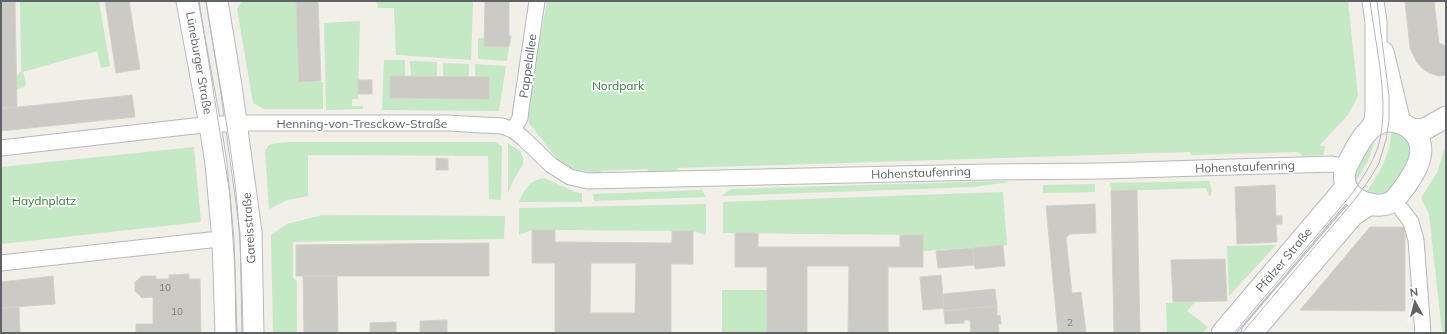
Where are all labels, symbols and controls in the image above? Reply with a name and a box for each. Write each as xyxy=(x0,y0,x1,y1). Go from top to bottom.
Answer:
street label: Lüneburger Straße xyxy=(183,10,216,115)
street label: Pappelallee xyxy=(516,33,539,99)
park label: Nordpark xyxy=(592,78,645,93)
street label: Henning-von-Tresckow-Straße xyxy=(277,116,447,131)
street label: Hohenstaufenring xyxy=(1195,157,1295,176)
street label: Hohenstaufenring xyxy=(871,163,971,182)
street label: Gareisstraße xyxy=(239,192,258,264)
park label: Haydnplatz xyxy=(12,193,76,208)
street label: Pfälzer Straße xyxy=(1252,224,1315,295)
house number: 10 xyxy=(159,281,171,294)
north arrow xyxy=(1395,282,1435,322)
text: N xyxy=(1409,285,1419,300)
house number: 10 xyxy=(171,305,183,318)
house number: 2 xyxy=(1067,316,1073,329)

